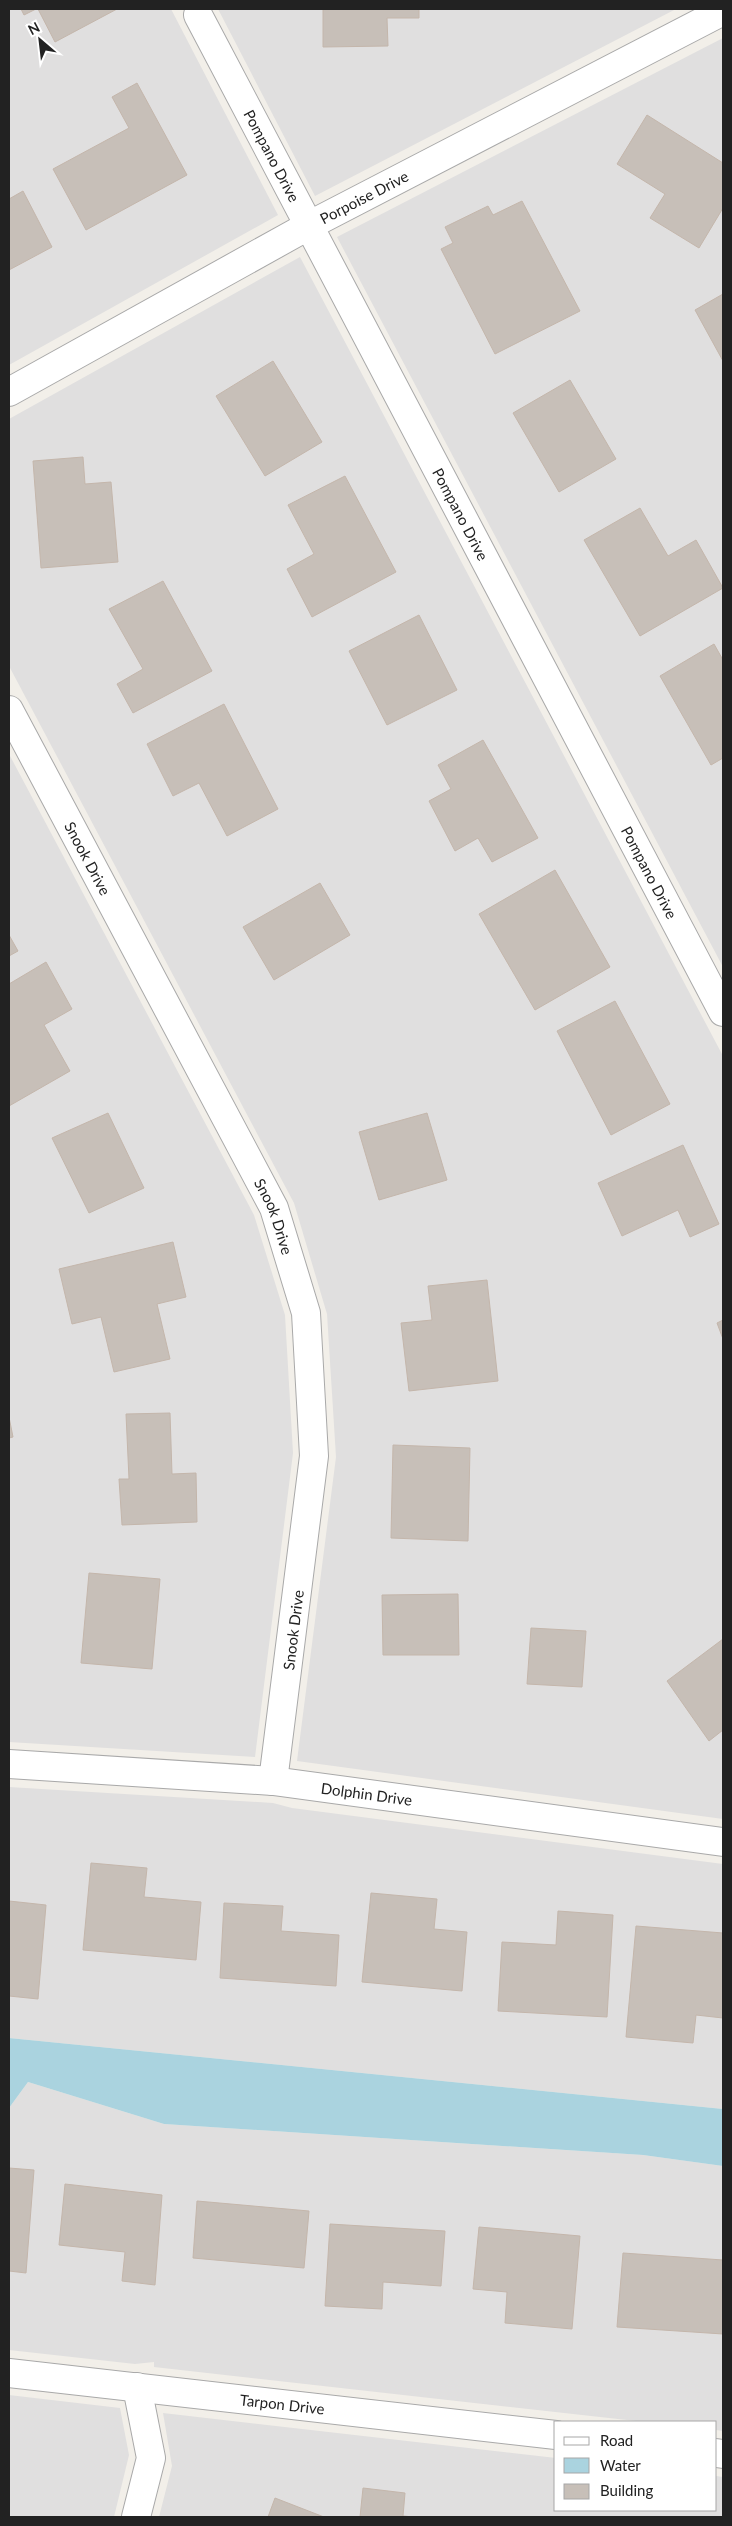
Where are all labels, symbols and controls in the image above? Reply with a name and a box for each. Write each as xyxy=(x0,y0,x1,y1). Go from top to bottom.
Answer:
north arrow xyxy=(15,15,65,65)
text: N xyxy=(25,18,42,38)
street label: Pompano Drive xyxy=(240,106,304,205)
street label: Porpoise Drive xyxy=(317,167,411,227)
street label: Pompano Drive xyxy=(429,465,493,563)
street label: Snook Drive xyxy=(61,818,115,898)
street label: Pompano Drive xyxy=(618,823,681,922)
street label: Snook Drive xyxy=(251,1175,297,1257)
street label: Snook Drive xyxy=(279,1589,307,1671)
street label: Dolphin Drive xyxy=(320,1779,413,1809)
street label: Tarpon Drive xyxy=(239,2390,326,2418)
legend xyxy=(554,2421,717,2511)
text: Road xyxy=(600,2431,633,2449)
text: Water xyxy=(600,2456,641,2474)
text: Building xyxy=(600,2481,653,2499)

